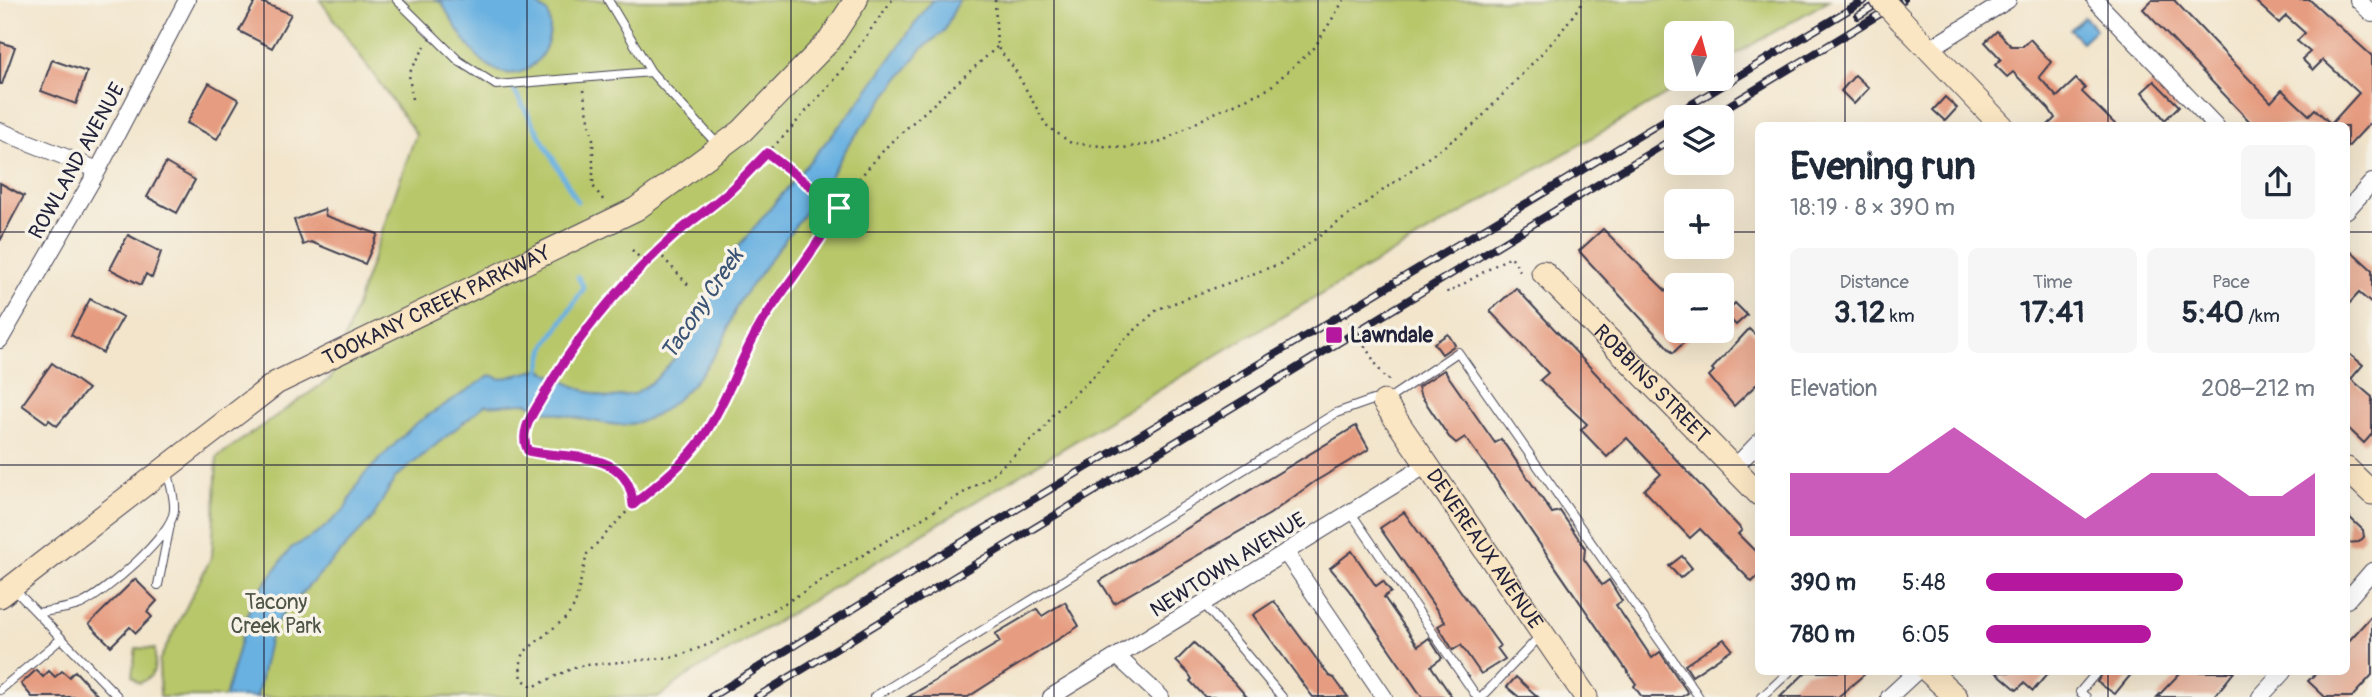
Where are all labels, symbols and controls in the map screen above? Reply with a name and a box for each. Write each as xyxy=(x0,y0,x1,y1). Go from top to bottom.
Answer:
north arrow xyxy=(1664,21,1734,91)
map controls xyxy=(1664,21,1734,343)
street label: ROWLAND AVENUE xyxy=(23,78,131,244)
button: layers xyxy=(1664,105,1734,175)
text: Evening run xyxy=(1790,143,1976,191)
button: share xyxy=(2241,145,2315,219)
pin xyxy=(809,178,869,238)
icon: arrive xyxy=(820,189,858,227)
button: + xyxy=(1664,189,1734,259)
text: 18:19 · 8 × 390 m xyxy=(1790,193,1955,222)
street label: TOOKANY CREEK PARKWAY xyxy=(318,239,555,372)
water label: Tacony Creek xyxy=(654,241,751,365)
text: Distance xyxy=(1839,270,1909,294)
text: Time xyxy=(2033,270,2072,294)
text: Pace xyxy=(2212,270,2250,294)
button: − xyxy=(1664,273,1734,343)
text: 3.12 xyxy=(1834,294,1886,331)
text: 17:41 xyxy=(2020,294,2085,331)
text: 5:40 xyxy=(2182,294,2244,331)
text: km xyxy=(1886,304,1915,328)
text: /km xyxy=(2244,304,2280,328)
street label: ROBBINS STREET xyxy=(1588,319,1716,449)
place label: Lawndale xyxy=(1350,322,1434,349)
marker: Lawndale xyxy=(1324,325,1344,345)
text: Elevation xyxy=(1790,374,1878,403)
text: 208–212 m xyxy=(2201,374,2315,403)
street label: DEVEREAUX AVENUE xyxy=(1420,463,1549,634)
street label: NEWTOWN AVENUE xyxy=(1145,506,1311,624)
text: 390 m xyxy=(1790,568,1856,597)
text: 5:48 xyxy=(1902,568,1946,597)
park label: Tacony Creek Park xyxy=(231,589,322,640)
text: 780 m xyxy=(1790,620,1855,649)
text: 6:05 xyxy=(1902,620,1950,649)

